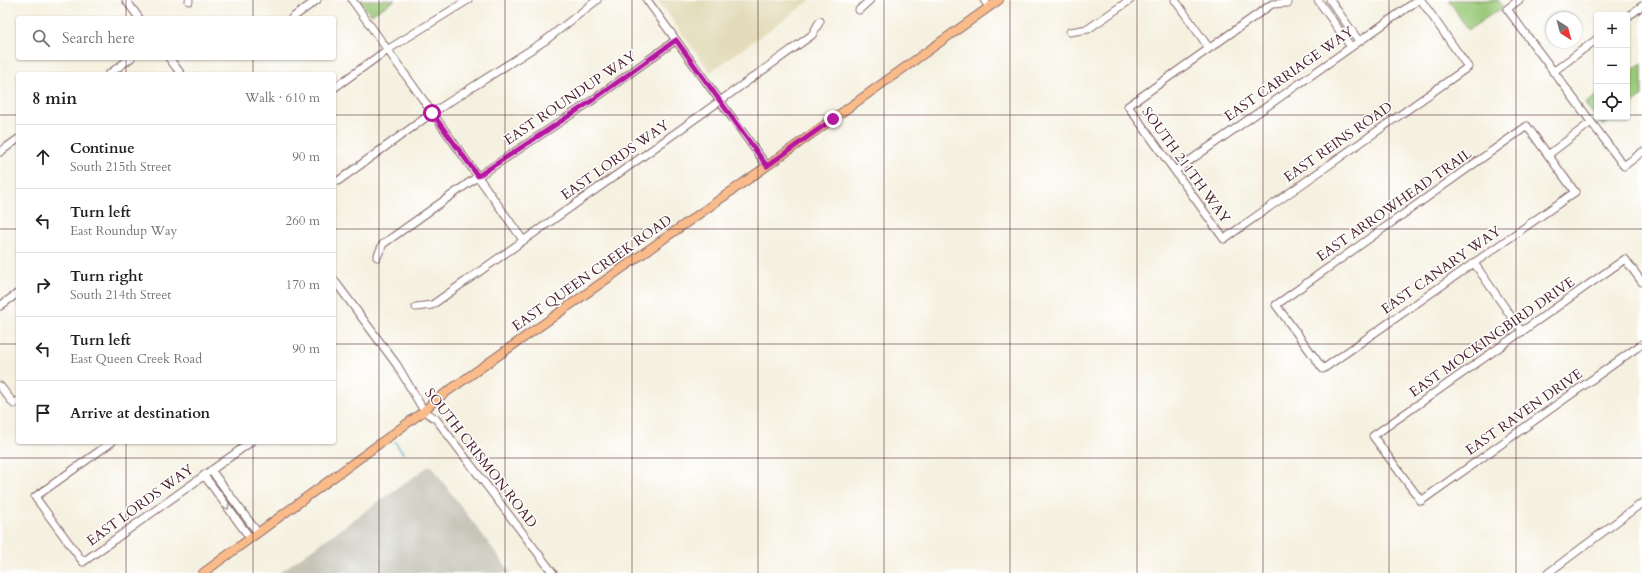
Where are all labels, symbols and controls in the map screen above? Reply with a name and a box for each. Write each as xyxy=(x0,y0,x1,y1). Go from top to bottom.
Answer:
north arrow xyxy=(1546,12,1582,48)
map controls xyxy=(1594,12,1630,120)
button: + xyxy=(1594,12,1630,48)
search box xyxy=(16,16,336,60)
street label: EAST CARRIAGE WAY xyxy=(1221,22,1358,126)
icon: search xyxy=(30,27,52,49)
text: Search here xyxy=(62,28,135,48)
street label: EAST ROUNDUP WAY xyxy=(500,46,640,149)
button: − xyxy=(1594,48,1630,84)
button: locate xyxy=(1594,84,1630,120)
text: 8 min xyxy=(32,87,77,110)
text: Walk · 610 m xyxy=(245,89,320,107)
street label: EAST REINS ROAD xyxy=(1280,97,1396,187)
street label: SOUTH 211TH WAY xyxy=(1137,103,1235,227)
route start xyxy=(423,104,441,122)
route end xyxy=(824,110,842,128)
street label: EAST LORDS WAY xyxy=(557,115,673,204)
text: Continue xyxy=(70,138,135,158)
street label: EAST ARROWHEAD TRAIL xyxy=(1313,144,1476,266)
icon: ahead xyxy=(32,146,54,168)
text: 90 m xyxy=(292,148,320,166)
text: South 215th Street xyxy=(70,158,171,176)
text: Turn left xyxy=(70,202,131,222)
icon: left xyxy=(32,210,54,232)
street label: EAST QUEEN CREEK ROAD xyxy=(508,210,676,336)
text: 260 m xyxy=(286,212,320,230)
street label: EAST CANARY WAY xyxy=(1377,221,1505,318)
text: East Roundup Way xyxy=(70,222,177,240)
text: Turn right xyxy=(70,266,143,286)
street label: EAST MOCKINGBIRD DRIVE xyxy=(1406,272,1579,401)
icon: right xyxy=(32,274,54,296)
text: 170 m xyxy=(286,276,320,294)
text: South 214th Street xyxy=(70,286,171,304)
text: Turn left xyxy=(70,330,131,350)
icon: left xyxy=(32,338,54,360)
text: 90 m xyxy=(292,340,320,358)
text: East Queen Creek Road xyxy=(70,350,202,368)
street label: EAST RAVEN DRIVE xyxy=(1462,364,1587,460)
street label: SOUTH CRISMON ROAD xyxy=(420,384,542,532)
icon: arrive xyxy=(32,402,54,424)
text: Arrive at destination xyxy=(70,403,210,423)
street label: EAST LORDS WAY xyxy=(83,459,198,550)
one-way arrow xyxy=(222,502,229,509)

